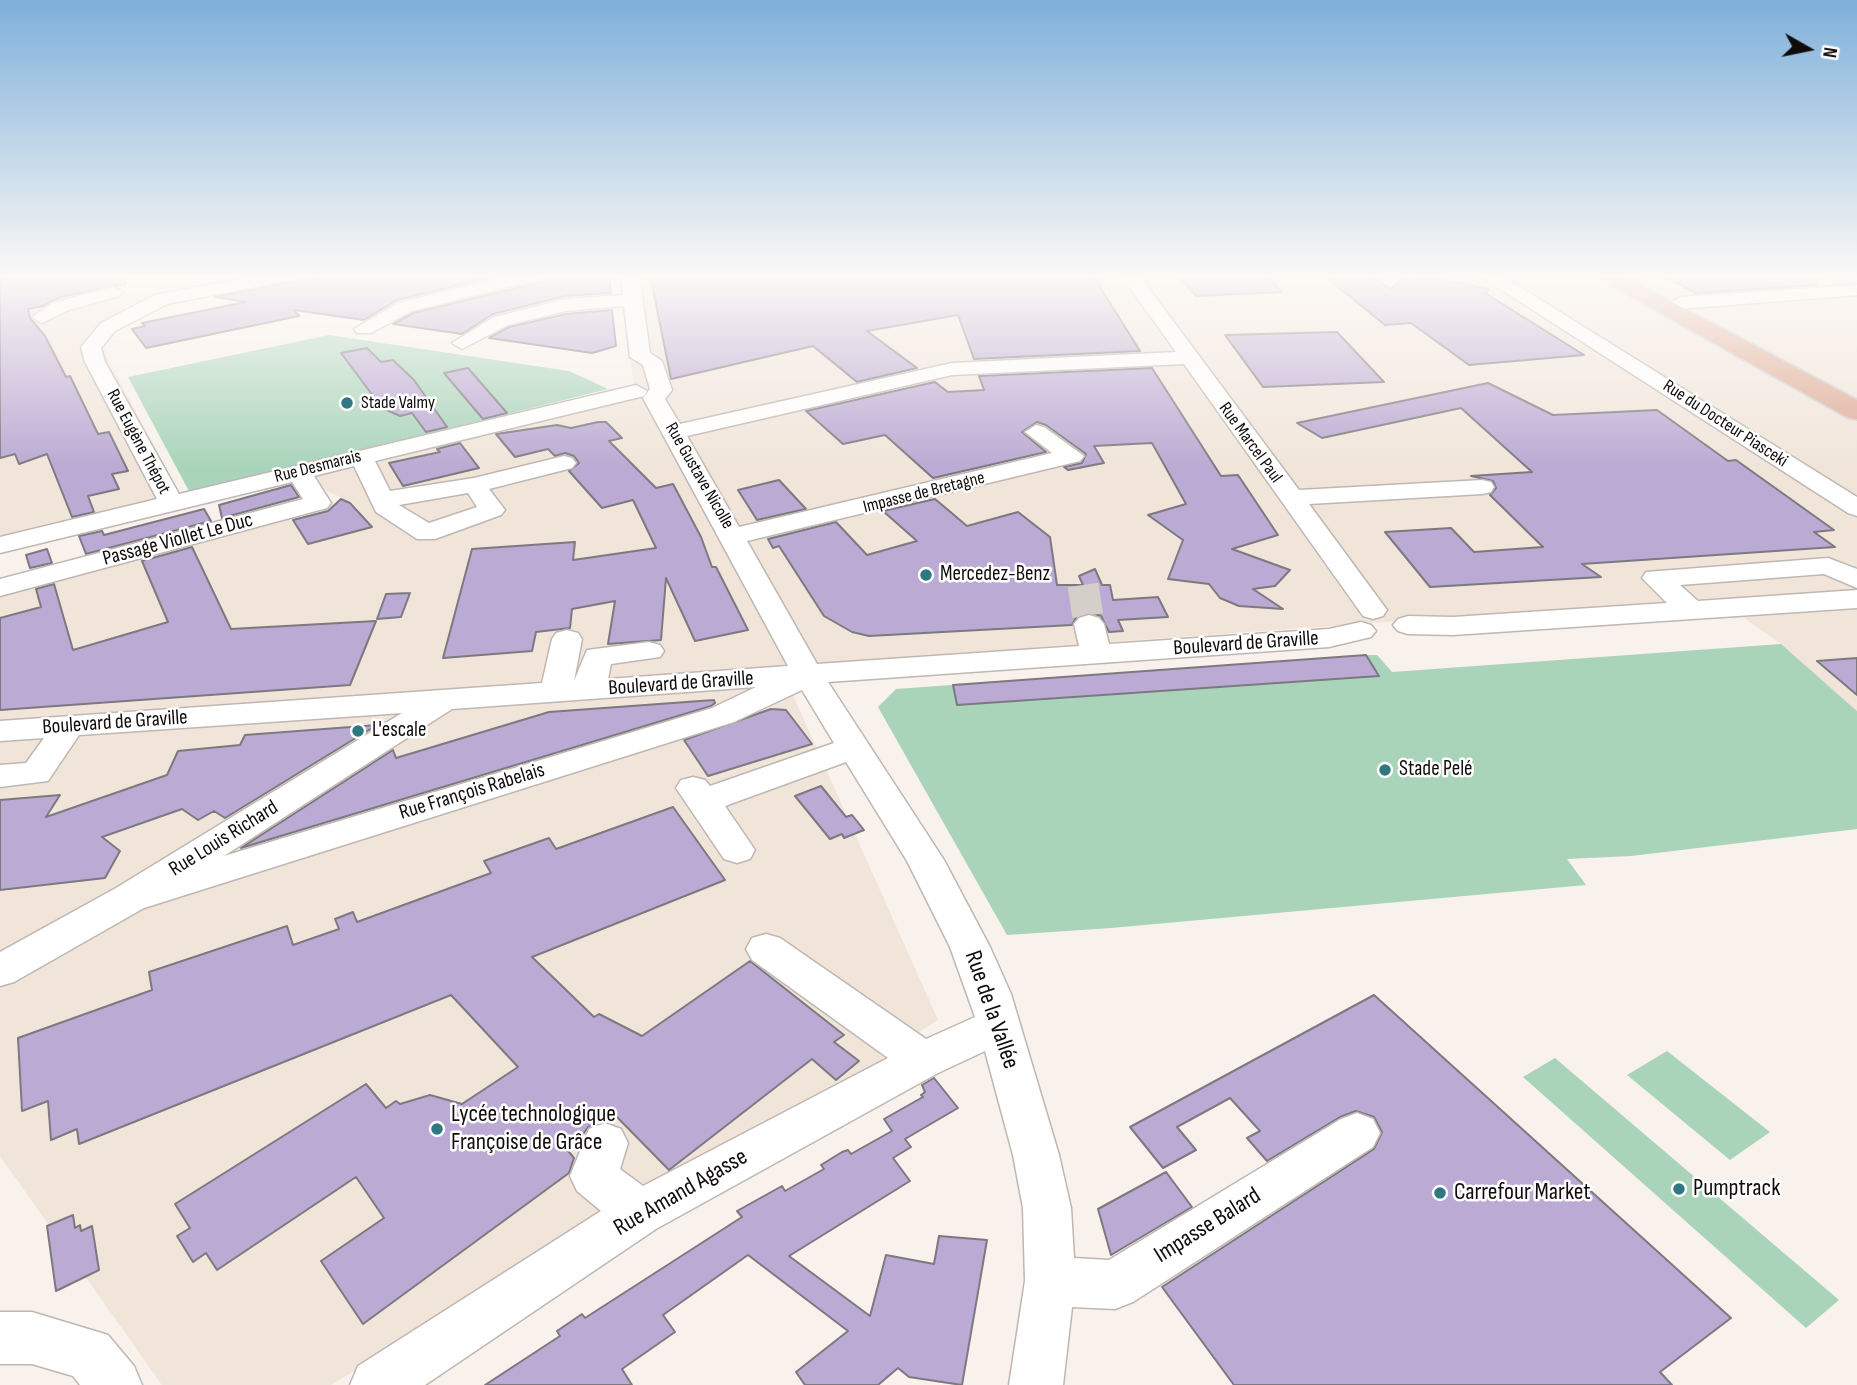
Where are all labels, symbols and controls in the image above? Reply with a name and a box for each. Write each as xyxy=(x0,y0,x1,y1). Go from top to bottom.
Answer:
north arrow xyxy=(1773,14,1843,84)
text: N xyxy=(1817,46,1841,59)
street label: Rue du Docteur Piasceki xyxy=(1659,376,1791,472)
street label: Rue Eugène Thépot xyxy=(101,386,175,498)
place label: Stade Valmy xyxy=(361,392,435,414)
marker: Stade Valmy xyxy=(339,395,355,411)
street label: Rue Marcel Paul xyxy=(1214,399,1286,487)
street label: Rue Gustave Nicolle xyxy=(660,419,738,533)
street label: Rue Desmarais xyxy=(272,446,364,488)
street label: Impasse de Bretagne xyxy=(861,467,987,519)
street label: Passage Viollet Le Duc xyxy=(100,508,256,572)
place label: Mercedez-Benz xyxy=(940,562,1050,588)
marker: Mercedez-Benz xyxy=(918,567,934,583)
street label: Boulevard de Graville xyxy=(1172,626,1320,662)
street label: Boulevard de Graville xyxy=(607,666,755,702)
street label: Boulevard de Graville xyxy=(41,705,189,741)
place label: L'escale xyxy=(372,718,426,744)
marker: L'escale xyxy=(350,723,366,739)
place label: Stade Pelé xyxy=(1399,757,1473,783)
street label: Rue François Rabelais xyxy=(396,758,548,826)
marker: Stade Pelé xyxy=(1377,762,1393,778)
street label: Rue Louis Richard xyxy=(165,796,283,882)
street label: Rue de la Vallée xyxy=(957,947,1025,1073)
place label: Lycée technologique Françoise de Grâce xyxy=(451,1101,616,1157)
marker: Lycée technologique Françoise de Grâce xyxy=(429,1121,445,1137)
street label: Rue Amand Agasse xyxy=(609,1143,753,1243)
place label: Pumptrack xyxy=(1693,1175,1780,1203)
place label: Carrefour Market xyxy=(1454,1179,1591,1207)
marker: Pumptrack xyxy=(1671,1181,1687,1197)
street label: Impasse Balard xyxy=(1149,1182,1267,1270)
marker: Carrefour Market xyxy=(1432,1185,1448,1201)

